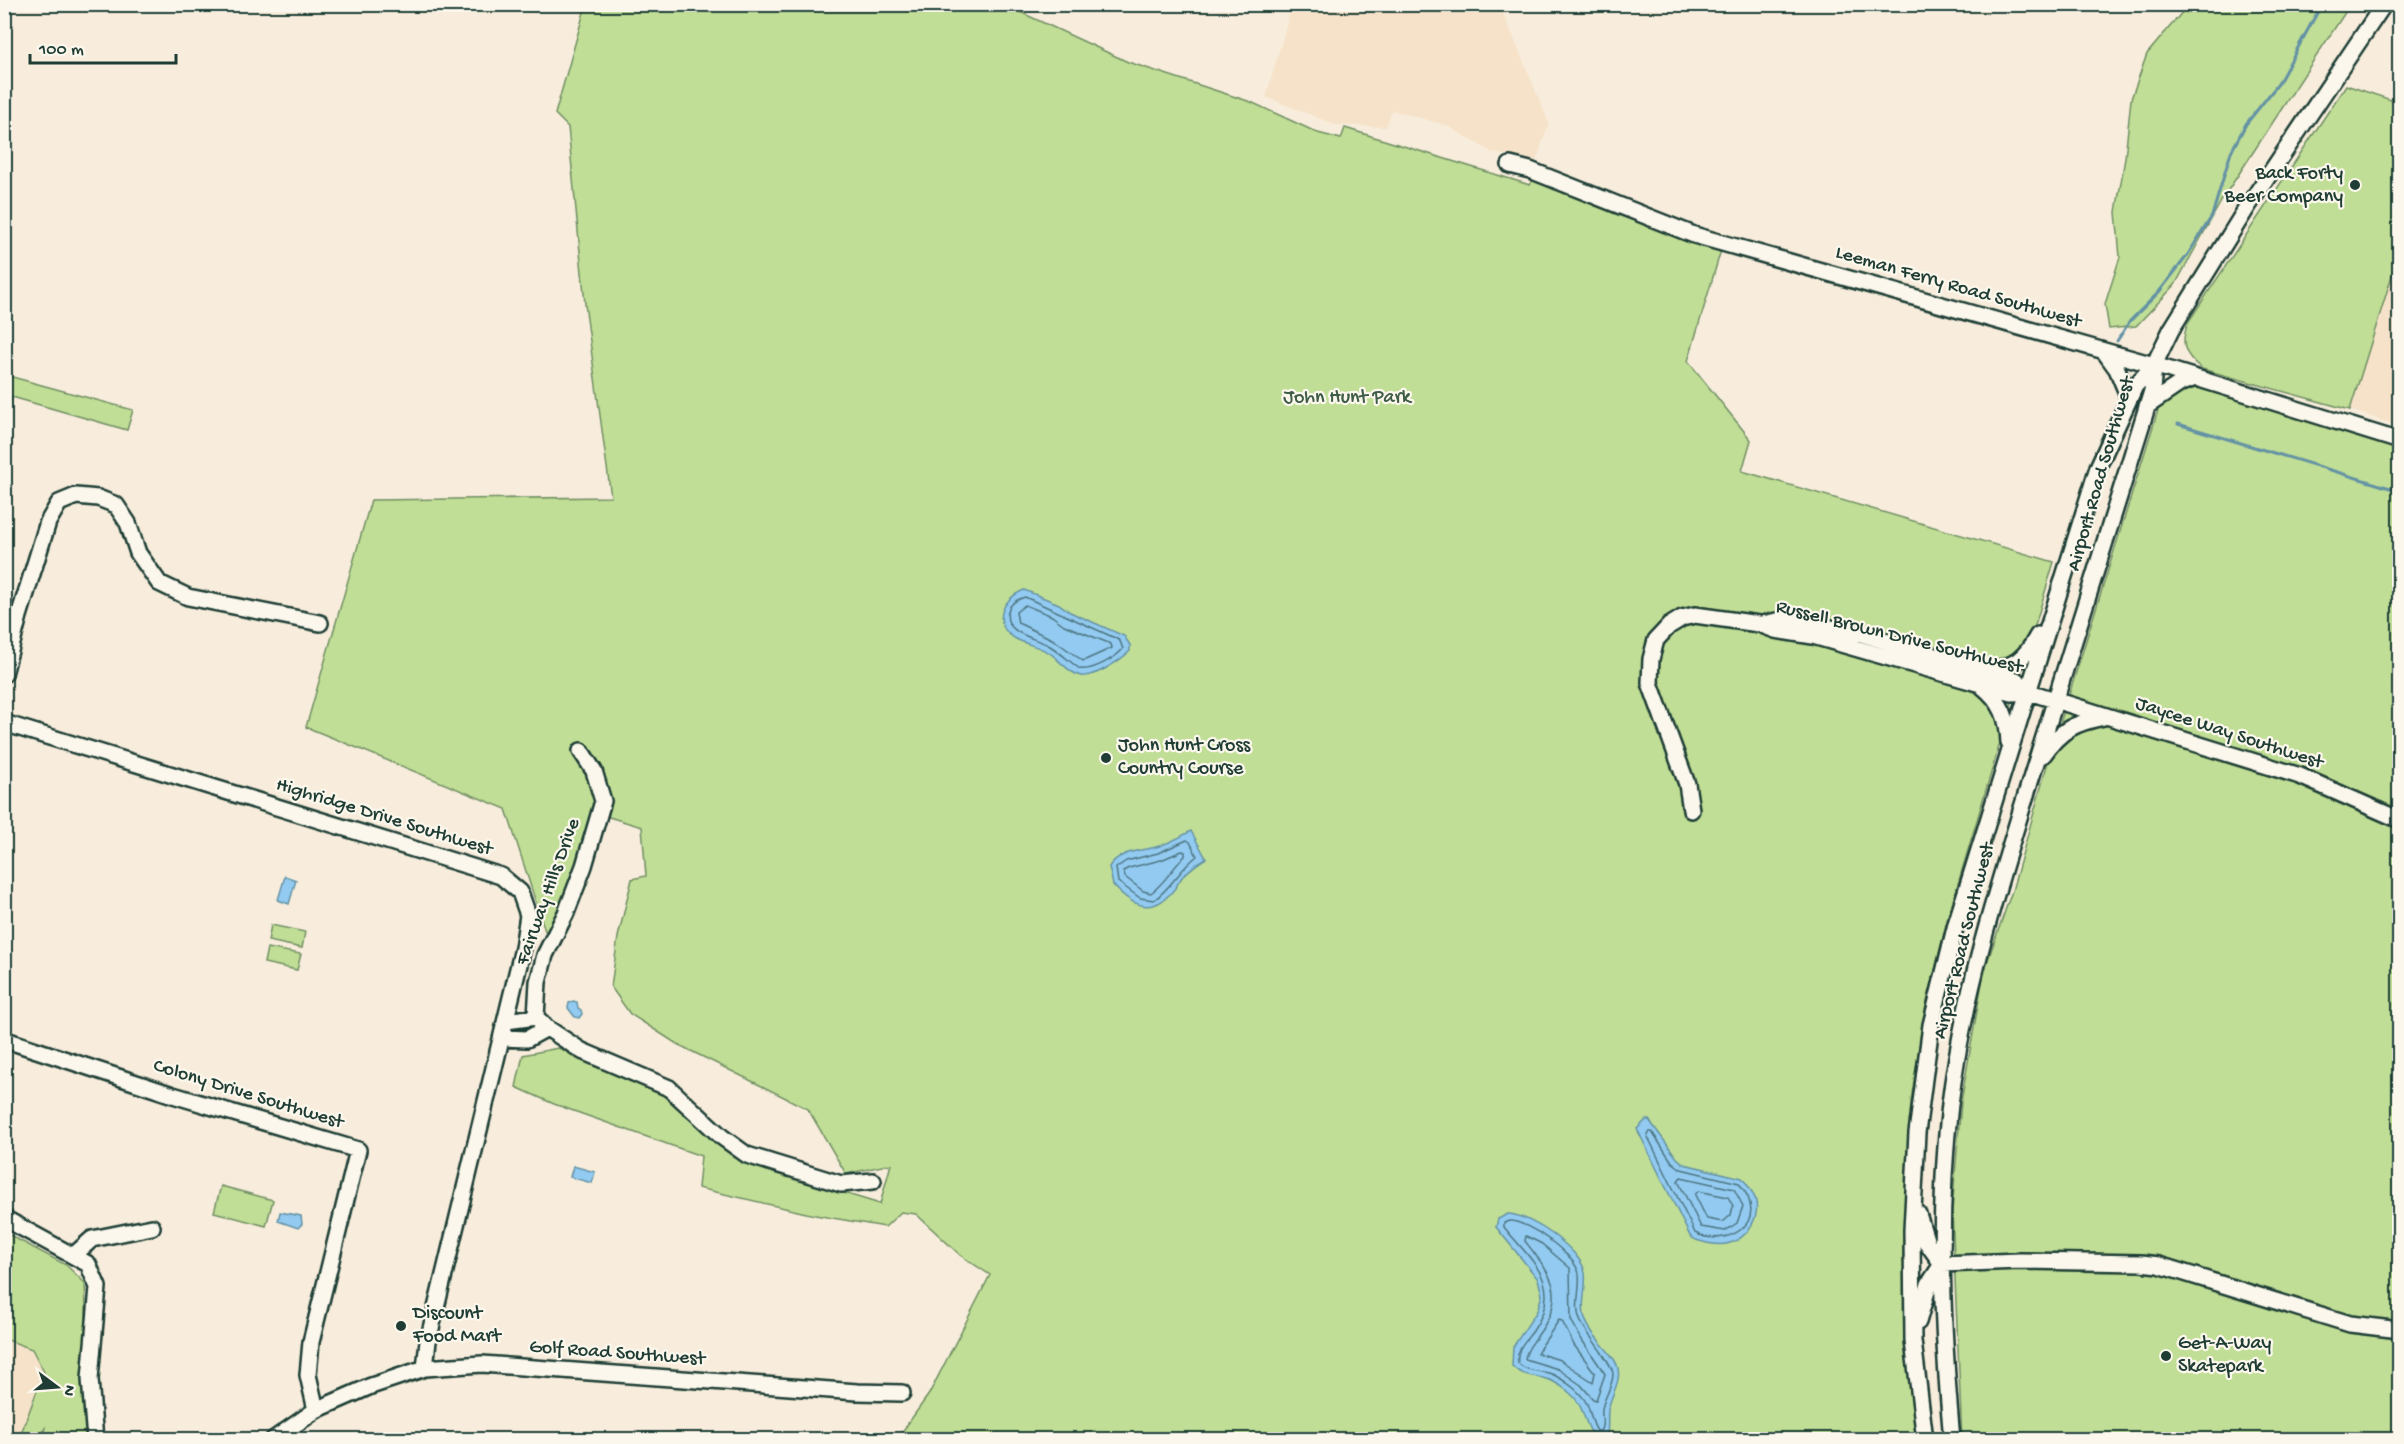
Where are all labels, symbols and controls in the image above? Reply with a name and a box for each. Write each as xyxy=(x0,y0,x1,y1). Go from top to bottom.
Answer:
scale bar xyxy=(30,27,176,65)
text: 100 m xyxy=(38,40,84,61)
place label: Back Forty Beer Company xyxy=(2224,163,2343,209)
marker: Back Forty Beer Company xyxy=(2348,178,2362,192)
street label: Leeman Ferry Road Southwest xyxy=(1832,242,2085,335)
street label: Airport Road Southwest xyxy=(2063,372,2141,574)
park label: John Hunt Park xyxy=(1283,387,1413,410)
street label: Russell Brown Drive Southwest xyxy=(1773,596,2027,680)
street label: Jaycee Way Southwest xyxy=(2132,693,2327,776)
place label: John Hunt Cross Country Course xyxy=(1118,735,1251,781)
marker: John Hunt Cross Country Course xyxy=(1099,751,1113,765)
street label: Highridge Drive Southwest xyxy=(273,774,497,862)
street label: Fairway Hills Drive xyxy=(511,815,586,969)
street label: Airport Road Southwest xyxy=(1930,839,2001,1041)
street label: Colony Drive Southwest xyxy=(150,1055,348,1135)
place label: Discount Food Mart xyxy=(411,1303,503,1349)
marker: Discount Food Mart xyxy=(394,1319,408,1333)
place label: Get-A-Way Skatepark xyxy=(2178,1333,2272,1379)
street label: Golf Road Southwest xyxy=(528,1336,707,1372)
marker: Get-A-Way Skatepark xyxy=(2159,1349,2173,1363)
north arrow xyxy=(27,1357,87,1417)
text: N xyxy=(57,1383,79,1398)

